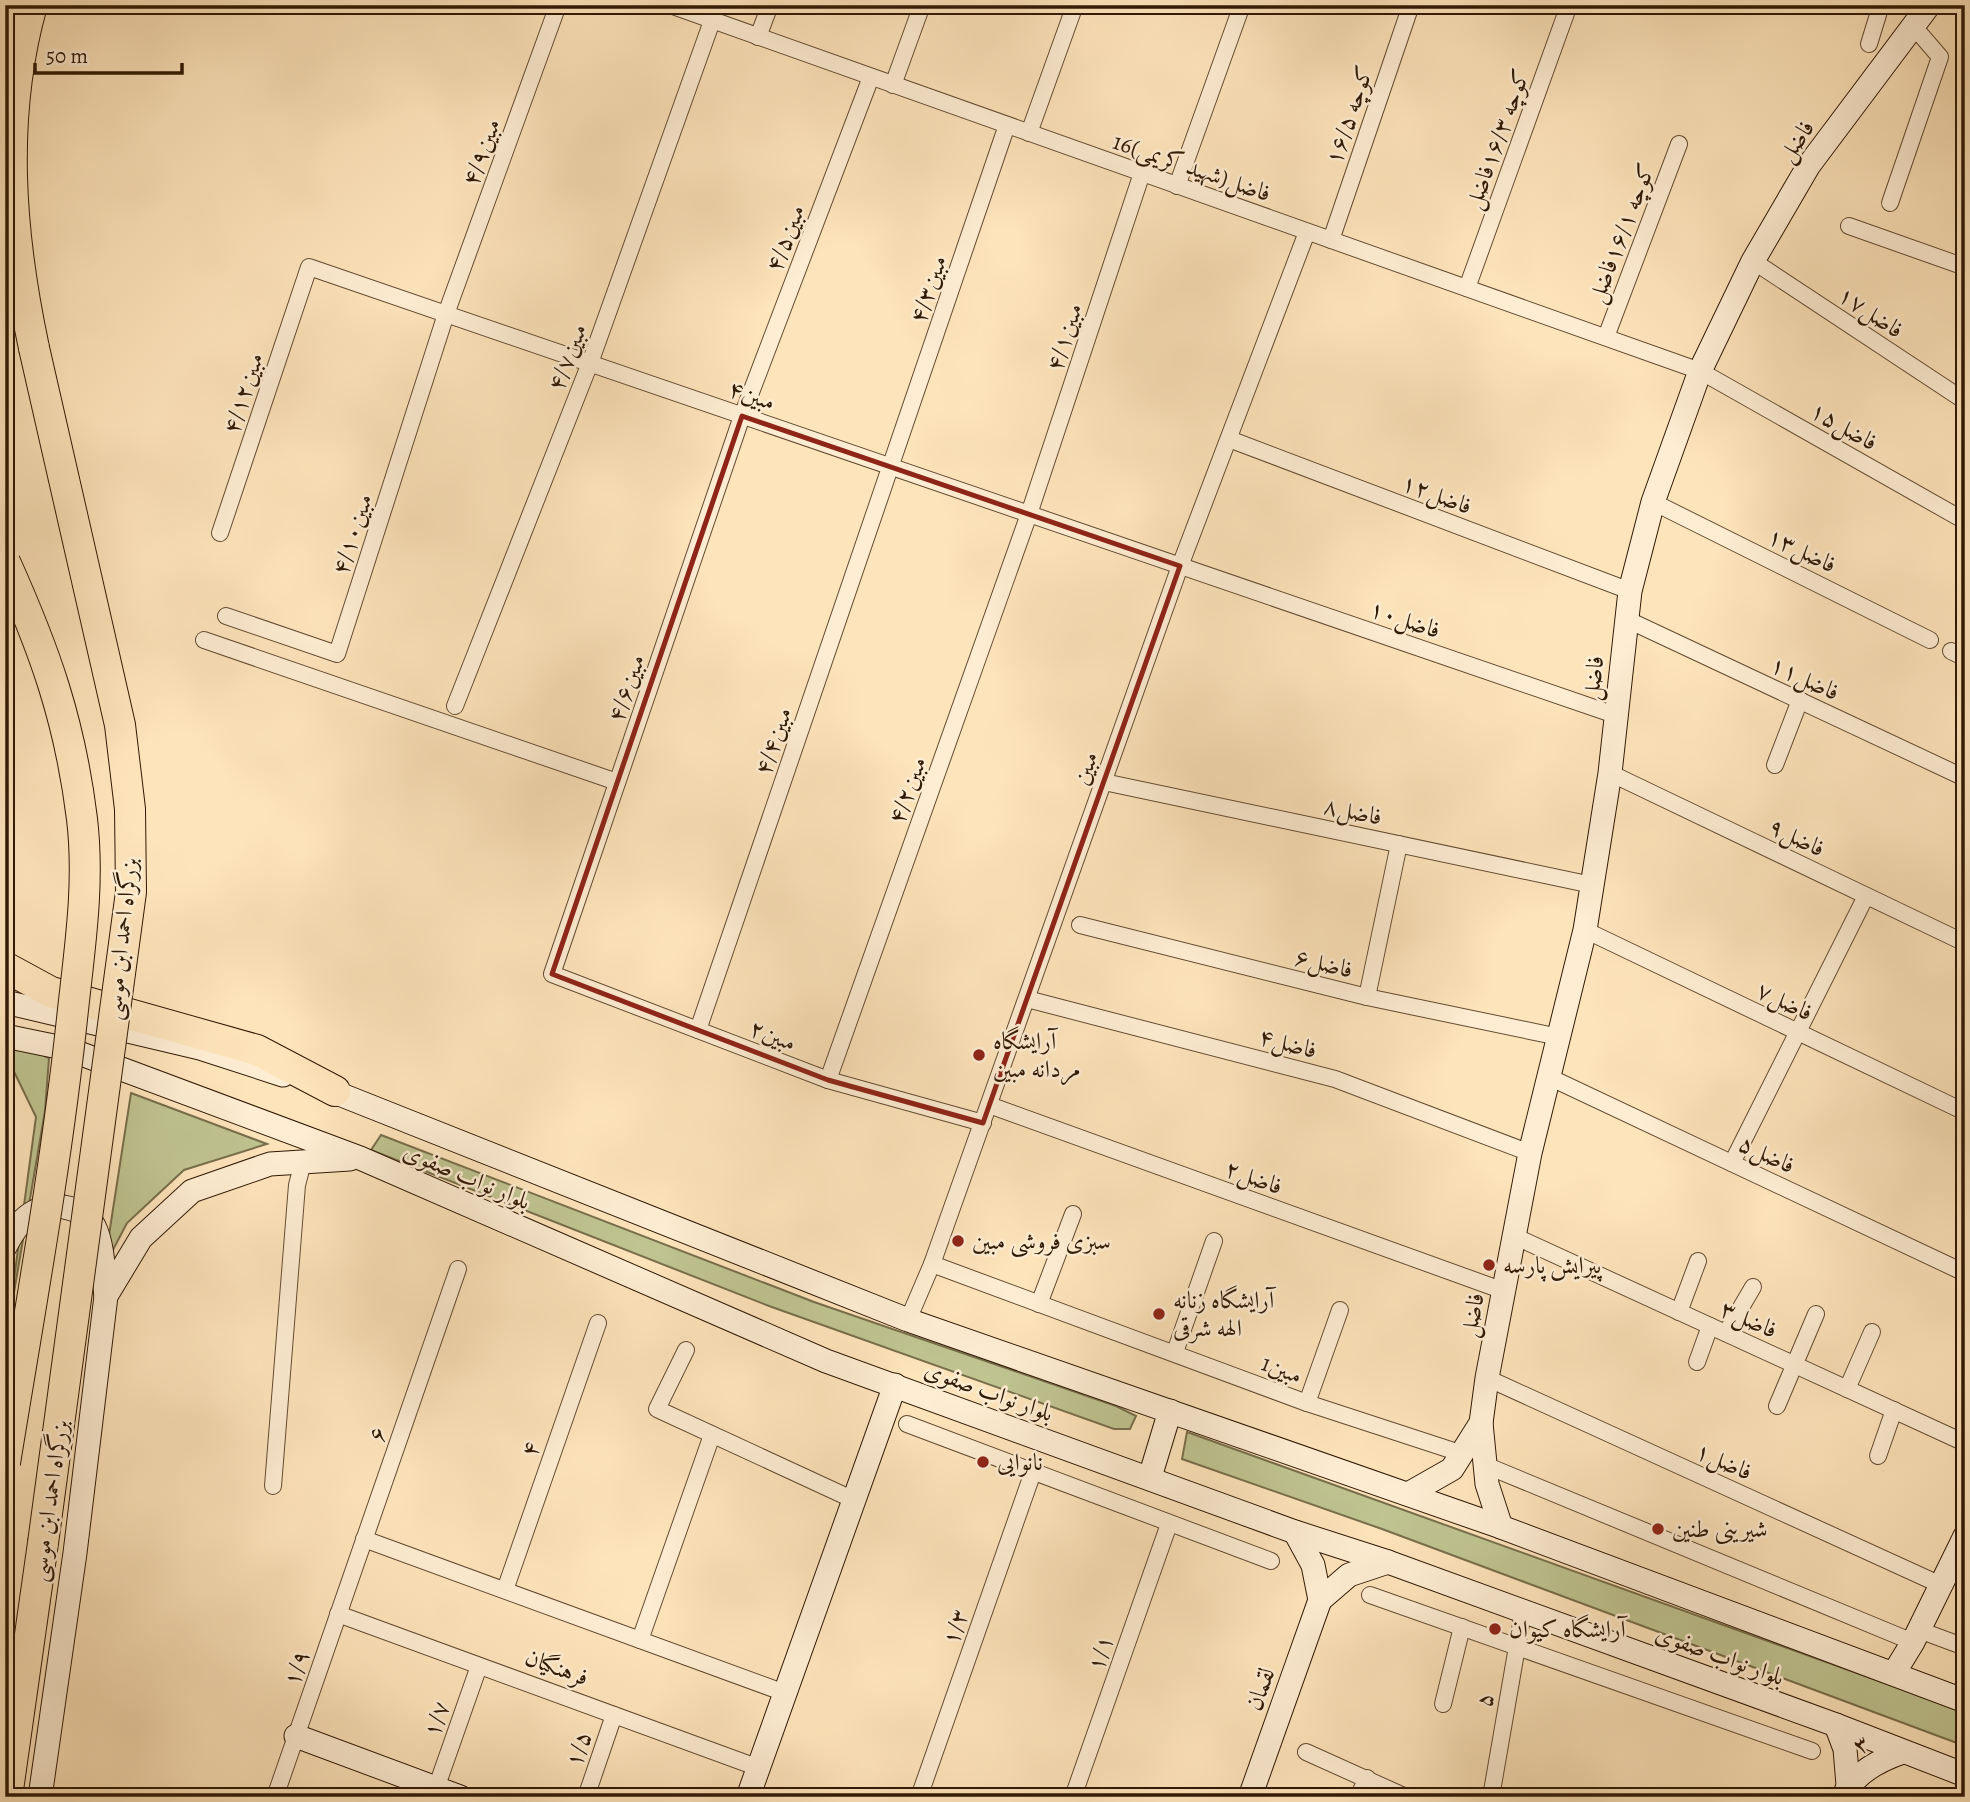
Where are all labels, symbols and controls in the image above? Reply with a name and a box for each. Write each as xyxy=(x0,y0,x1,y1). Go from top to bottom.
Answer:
scale bar xyxy=(35,32,182,76)
text: 50 m xyxy=(46,42,88,70)
street label: کوچه ۱۶/۵ xyxy=(1317,61,1382,169)
street label: کوچه ۱۶/۳فاضل xyxy=(1457,64,1538,214)
street label: فاضل xyxy=(1770,113,1823,169)
street label: ۴/۹مبین xyxy=(454,114,508,190)
street label: 16فاضل(شهید کریمی) xyxy=(1108,125,1275,210)
street label: کوچه ۱۶/۱فاضل xyxy=(1580,158,1663,308)
street label: ۴/۵مبین xyxy=(758,200,812,276)
street label: ۴/۳مبین xyxy=(902,251,954,327)
street label: ۱۷فاضل xyxy=(1831,278,1910,346)
street label: ۴/۱مبین xyxy=(1038,299,1090,375)
street label: ۴/۷مبین xyxy=(540,319,594,395)
street label: ۴/۱۲مبین xyxy=(215,348,271,438)
street label: ۴مبین xyxy=(724,372,780,418)
street label: ۱۵فاضل xyxy=(1804,394,1884,459)
street label: ۱۲فاضل xyxy=(1397,466,1477,523)
street label: ۴/۱۰مبین xyxy=(324,489,380,579)
street label: ۱۳فاضل xyxy=(1762,520,1842,581)
street label: ۱۰فاضل xyxy=(1365,592,1445,647)
street label: ۱۱فاضل xyxy=(1765,648,1845,709)
street label: ۴/۶مبین xyxy=(600,650,652,726)
street label: فاضل xyxy=(1574,654,1613,702)
street label: ۴/۴مبین xyxy=(747,703,799,779)
street label: مبین xyxy=(1064,747,1106,789)
street label: ۴/۲مبین xyxy=(880,752,934,828)
street label: ۸فاضل xyxy=(1321,789,1385,834)
street label: ۹فاضل xyxy=(1763,810,1830,865)
street label: بزرگراه احمد ابن موسی xyxy=(97,856,146,1022)
street label: ۶فاضل xyxy=(1291,940,1356,987)
street label: ۷فاضل xyxy=(1751,974,1818,1029)
street label: ۲مبین xyxy=(745,1012,801,1058)
street label: ۴فاضل xyxy=(1255,1020,1321,1067)
place label: آرایشگاه مردانه مبین xyxy=(993,1025,1081,1086)
marker: آرایشگاه مردانه مبین xyxy=(971,1047,987,1063)
street label: ۵فاضل xyxy=(1733,1127,1800,1182)
street label: بلوار نواب صفوی xyxy=(398,1135,536,1217)
street label: ۲فاضل xyxy=(1221,1152,1287,1203)
place label: سبزی فروشی مبین xyxy=(972,1225,1111,1258)
marker: سبزی فروشی مبین xyxy=(950,1233,966,1249)
place label: پیرایش پارسه xyxy=(1503,1249,1603,1282)
marker: پیرایش پارسه xyxy=(1481,1257,1497,1273)
place label: آرایشگاه زنانه الهه شرقی xyxy=(1173,1284,1277,1344)
street label: فاضل xyxy=(1452,1290,1493,1340)
street label: ۳فاضل xyxy=(1715,1292,1782,1346)
marker: آرایشگاه زنانه الهه شرقی xyxy=(1151,1306,1167,1322)
street label: 1مبین xyxy=(1257,1347,1307,1391)
street label: بلوار نواب صفوی xyxy=(920,1353,1058,1429)
street label: بزرگراه احمد ابن موسی xyxy=(22,1418,77,1584)
street label: ۶ xyxy=(360,1422,394,1446)
street label: ۱فاضل xyxy=(1690,1434,1757,1488)
street label: ۴ xyxy=(513,1437,547,1461)
place label: نانوایی xyxy=(997,1446,1043,1478)
marker: نانوایی xyxy=(975,1454,991,1470)
place label: شیرینی طنین xyxy=(1672,1513,1768,1545)
marker: شیرینی طنین xyxy=(1650,1521,1666,1537)
street label: ۱/۳ xyxy=(934,1605,976,1649)
place label: آرایشگاه کیوان xyxy=(1509,1613,1629,1645)
street label: بلوار نواب صفوی xyxy=(1651,1617,1789,1693)
marker: آرایشگاه کیوان xyxy=(1487,1621,1503,1637)
street label: ۱/۱ xyxy=(1079,1631,1121,1675)
street label: فرهنگیان xyxy=(521,1641,593,1693)
street label: ۱/۹ xyxy=(275,1646,317,1690)
street label: لقمان xyxy=(1238,1663,1282,1715)
street label: ۵ xyxy=(1467,1690,1501,1710)
street label: ۱/۷ xyxy=(415,1697,457,1741)
street label: ۱/۵ xyxy=(557,1727,599,1771)
street label: ۳ xyxy=(1847,1727,1875,1761)

